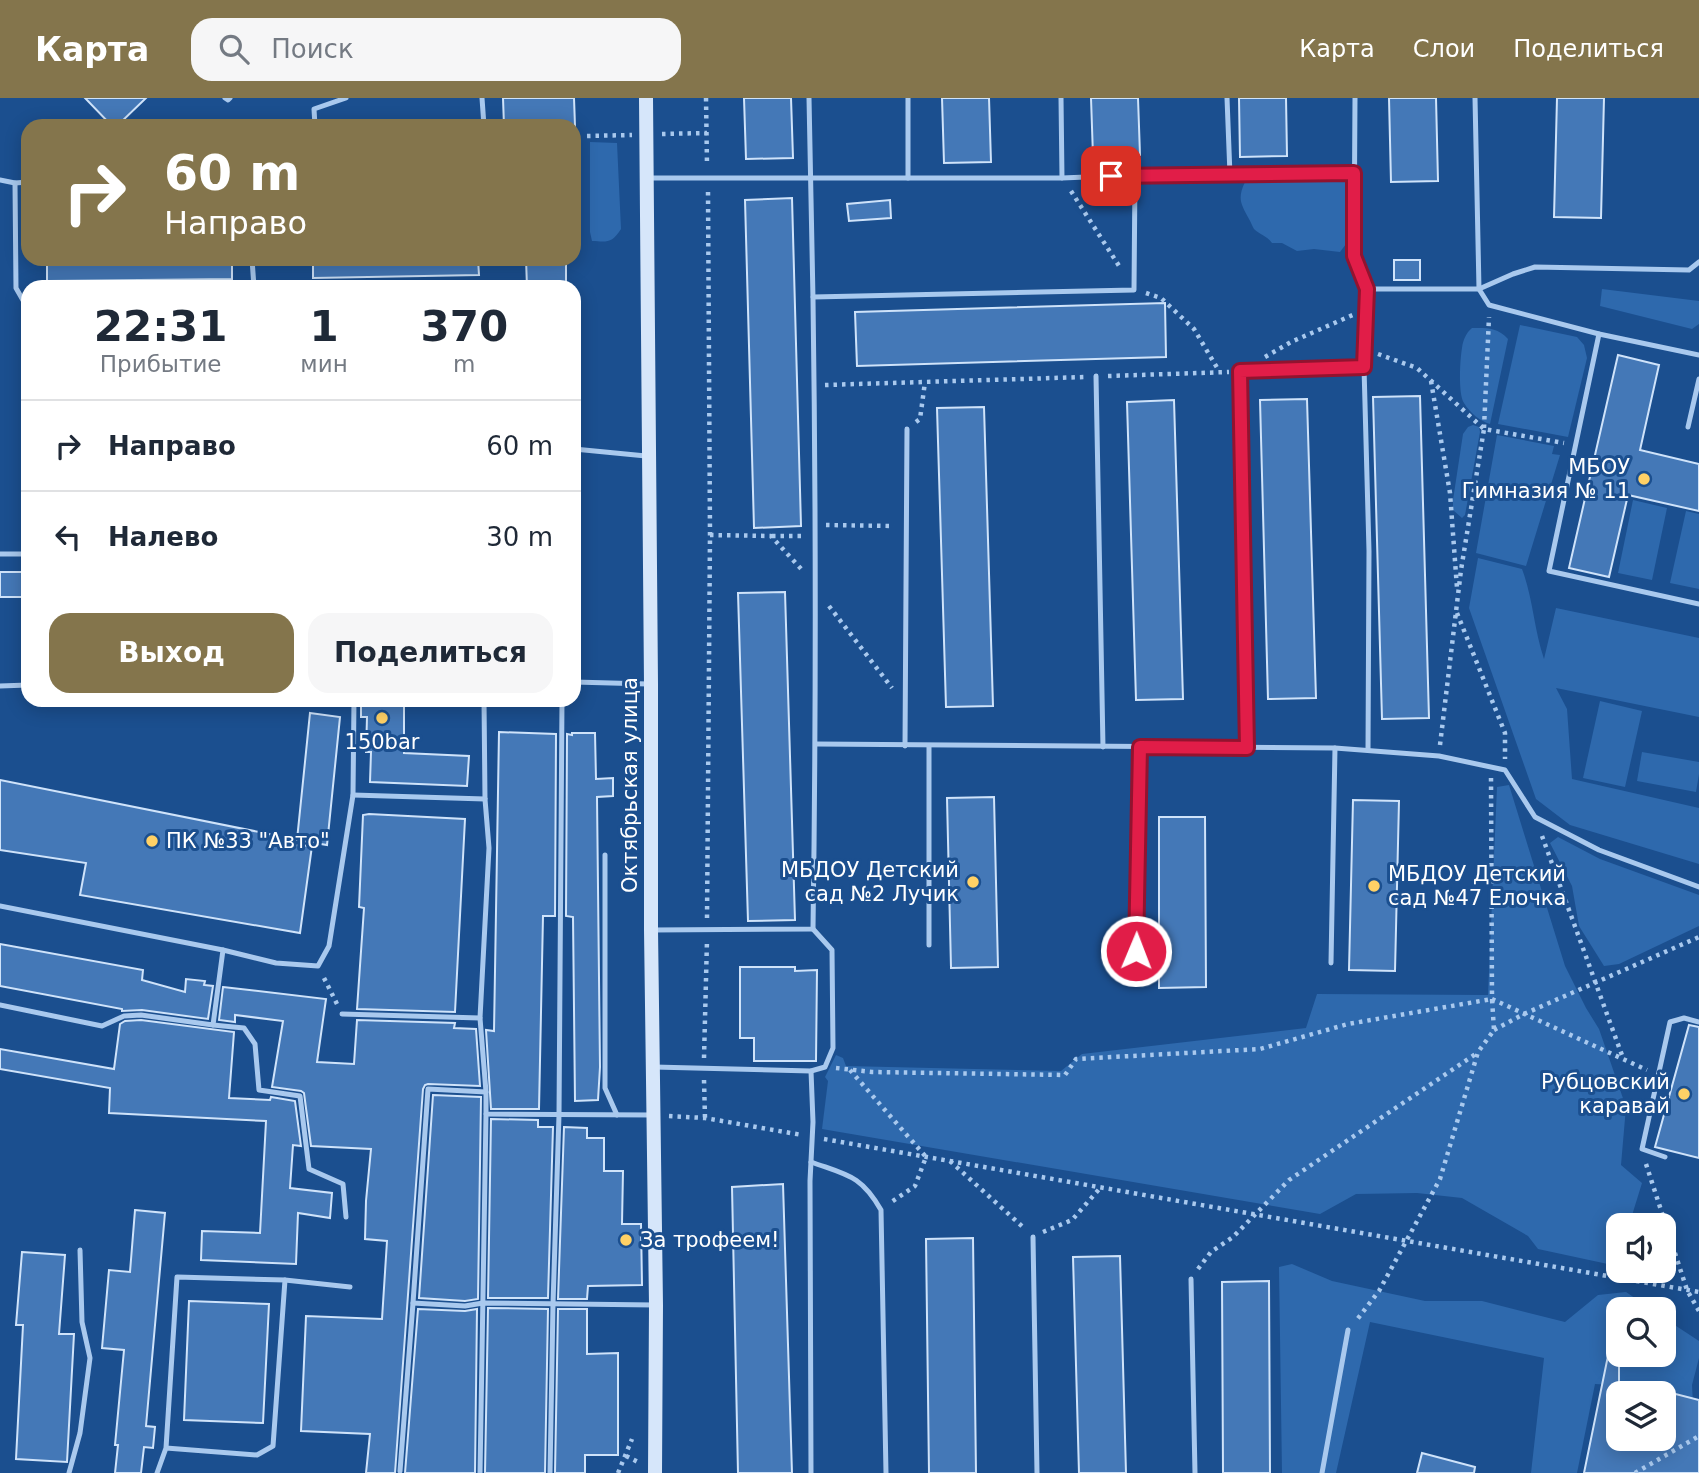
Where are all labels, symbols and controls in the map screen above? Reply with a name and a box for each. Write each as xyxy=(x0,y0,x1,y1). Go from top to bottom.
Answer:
search box xyxy=(191,18,681,81)
text: Карта xyxy=(35,30,149,69)
icon: search xyxy=(215,30,253,68)
text: Поиск xyxy=(271,34,354,64)
text: Карта xyxy=(1299,35,1375,63)
text: Слои xyxy=(1413,35,1475,63)
text: Поделиться xyxy=(1513,35,1664,63)
text: 60 m xyxy=(164,145,300,202)
pin xyxy=(1081,146,1141,206)
icon: right xyxy=(49,147,140,238)
icon: arrive xyxy=(1092,157,1130,195)
text: Направо xyxy=(164,204,307,242)
text: 22:31 xyxy=(94,302,228,351)
text: 1 xyxy=(309,302,339,351)
text: 370 xyxy=(420,302,508,351)
text: Прибытие xyxy=(100,351,222,377)
text: мин xyxy=(300,351,348,377)
text: m xyxy=(453,351,476,377)
icon: right xyxy=(49,427,87,465)
text: Направо xyxy=(108,431,236,461)
text: 60 m xyxy=(486,431,553,461)
place label: МБОУ Гимназия № 11 xyxy=(1462,455,1630,503)
marker: МБОУ Гимназия № 11 xyxy=(1636,471,1652,487)
icon: left xyxy=(49,518,87,556)
text: Налево xyxy=(108,522,218,552)
text: 30 m xyxy=(486,522,553,552)
button: Выход xyxy=(49,613,294,693)
button: Поделиться xyxy=(308,613,553,693)
street label: Октябрьская улица xyxy=(618,677,642,893)
marker: 150bar xyxy=(374,710,390,726)
place label: 150bar xyxy=(345,730,420,754)
place label: ПК №33 "Авто" xyxy=(166,829,330,853)
marker: ПК №33 "Авто" xyxy=(144,833,160,849)
place label: МБДОУ Детский сад №2 Лучик xyxy=(781,858,959,906)
place label: МБДОУ Детский сад №47 Елочка xyxy=(1388,862,1566,910)
marker: МБДОУ Детский сад №2 Лучик xyxy=(965,874,981,890)
marker: МБДОУ Детский сад №47 Елочка xyxy=(1366,878,1382,894)
position arrow xyxy=(1099,914,1173,988)
place label: Рубцовский каравай xyxy=(1541,1070,1670,1118)
marker: Рубцовский каравай xyxy=(1676,1086,1692,1102)
map controls xyxy=(1606,1213,1676,1451)
button: sound xyxy=(1606,1213,1676,1283)
place label: За трофеем! xyxy=(640,1228,779,1252)
marker: За трофеем! xyxy=(618,1232,634,1248)
button: search xyxy=(1606,1297,1676,1367)
button: layers xyxy=(1606,1381,1676,1451)

